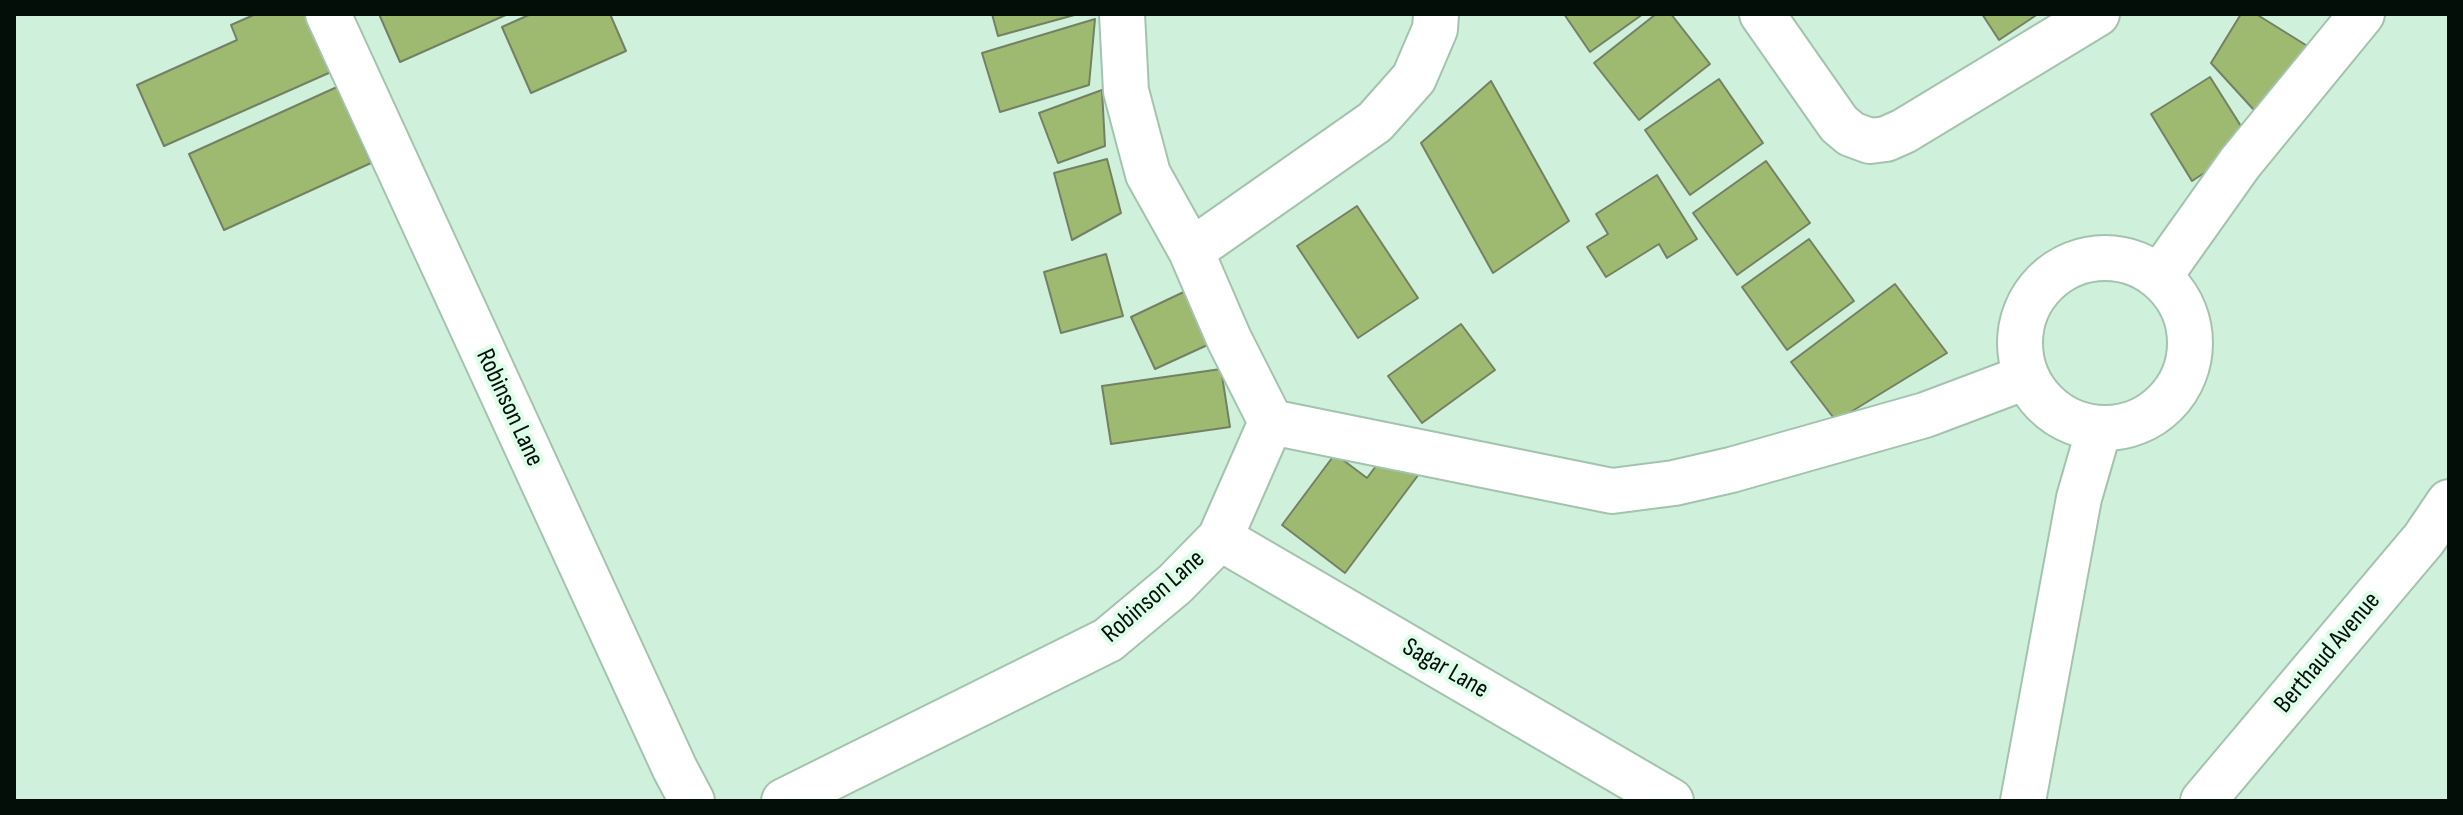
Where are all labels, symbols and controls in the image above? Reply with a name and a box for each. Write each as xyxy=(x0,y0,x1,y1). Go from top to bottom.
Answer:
street label: Robinson Lane xyxy=(468,344,550,472)
street label: Robinson Lane xyxy=(1096,544,1212,650)
street label: Berthaud Avenue xyxy=(2268,586,2388,720)
street label: Sagar Lane xyxy=(1397,632,1493,706)

